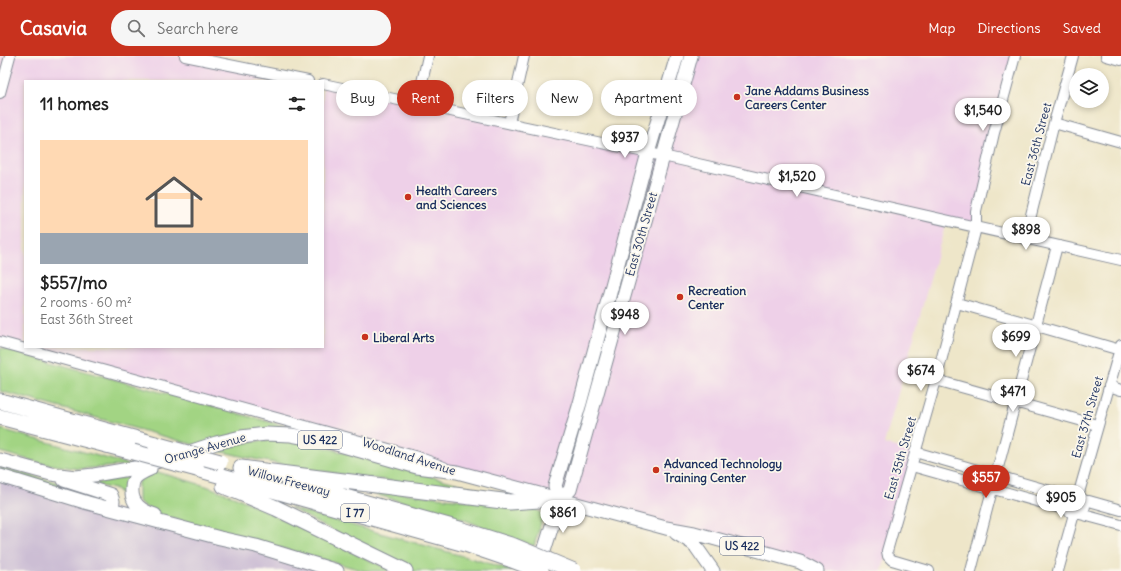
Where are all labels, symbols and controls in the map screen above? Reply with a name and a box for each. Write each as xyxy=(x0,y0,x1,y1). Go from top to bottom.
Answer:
search box xyxy=(111,10,391,46)
text: Casavia xyxy=(20,16,87,40)
icon: search xyxy=(125,17,147,39)
text: Search here xyxy=(157,19,238,38)
text: Map xyxy=(928,19,955,37)
text: Directions xyxy=(977,19,1041,37)
text: Saved xyxy=(1063,19,1101,37)
map controls xyxy=(1069,68,1109,108)
button: layers xyxy=(1069,68,1109,108)
chip: Buy xyxy=(336,80,389,116)
chip: Rent xyxy=(397,80,454,116)
chip: Filters xyxy=(462,80,528,116)
chip: New xyxy=(536,80,593,116)
chip: Apartment xyxy=(601,80,697,116)
place label: Jane Addams Business Careers Center xyxy=(745,83,870,112)
marker: Jane Addams Business Careers Center xyxy=(732,92,742,102)
text: 11 homes xyxy=(40,93,109,115)
icon: filters xyxy=(286,93,308,115)
pin: $1,540 xyxy=(950,98,1016,132)
street label: East 36th Street xyxy=(1018,101,1054,187)
text: $1,540 xyxy=(964,102,1002,119)
pin: $937 xyxy=(601,125,649,159)
text: $937 xyxy=(611,129,639,146)
pin: $1,520 xyxy=(764,164,830,198)
icon: home xyxy=(138,166,210,238)
text: $1,520 xyxy=(778,168,816,185)
place label: Health Careers and Sciences xyxy=(416,183,497,212)
street label: East 30th Street xyxy=(622,190,660,278)
marker: Health Careers and Sciences xyxy=(403,192,413,202)
pin: $898 xyxy=(1002,217,1050,251)
text: $898 xyxy=(1011,221,1041,238)
text: $557/mo xyxy=(40,272,107,294)
place label: Recreation Center xyxy=(688,283,746,312)
marker: Recreation Center xyxy=(675,292,685,302)
text: 2 rooms · 60 m² xyxy=(40,294,132,311)
pin: $948 xyxy=(601,302,649,336)
text: $948 xyxy=(610,306,640,323)
text: East 36th Street xyxy=(40,311,133,328)
pin: $699 xyxy=(992,324,1040,358)
text: $699 xyxy=(1001,328,1031,345)
place label: Liberal Arts xyxy=(373,330,435,345)
marker: Liberal Arts xyxy=(360,332,370,342)
pin: $674 xyxy=(897,358,945,392)
text: $674 xyxy=(907,362,935,379)
street label: East 37th Street xyxy=(1068,374,1106,460)
pin: $471 xyxy=(989,379,1037,413)
text: $471 xyxy=(1000,383,1026,400)
street label: East 35th Street xyxy=(881,415,919,501)
street label: Orange Avenue xyxy=(163,429,247,467)
road number: US 422 xyxy=(298,431,342,449)
street label: Woodland Avenue xyxy=(360,434,458,478)
place label: Advanced Technology Training Center xyxy=(664,456,782,486)
street label: Willow Freeway xyxy=(246,463,332,499)
marker: Advanced Technology Training Center xyxy=(651,465,661,475)
pin: $557 xyxy=(962,465,1010,499)
text: $557 xyxy=(972,469,1000,486)
pin: $905 xyxy=(1037,485,1085,519)
text: $905 xyxy=(1046,489,1076,506)
pin: $861 xyxy=(539,500,587,534)
road number: I 77 xyxy=(341,504,369,522)
text: $861 xyxy=(549,504,577,521)
road number: US 422 xyxy=(720,537,764,555)

